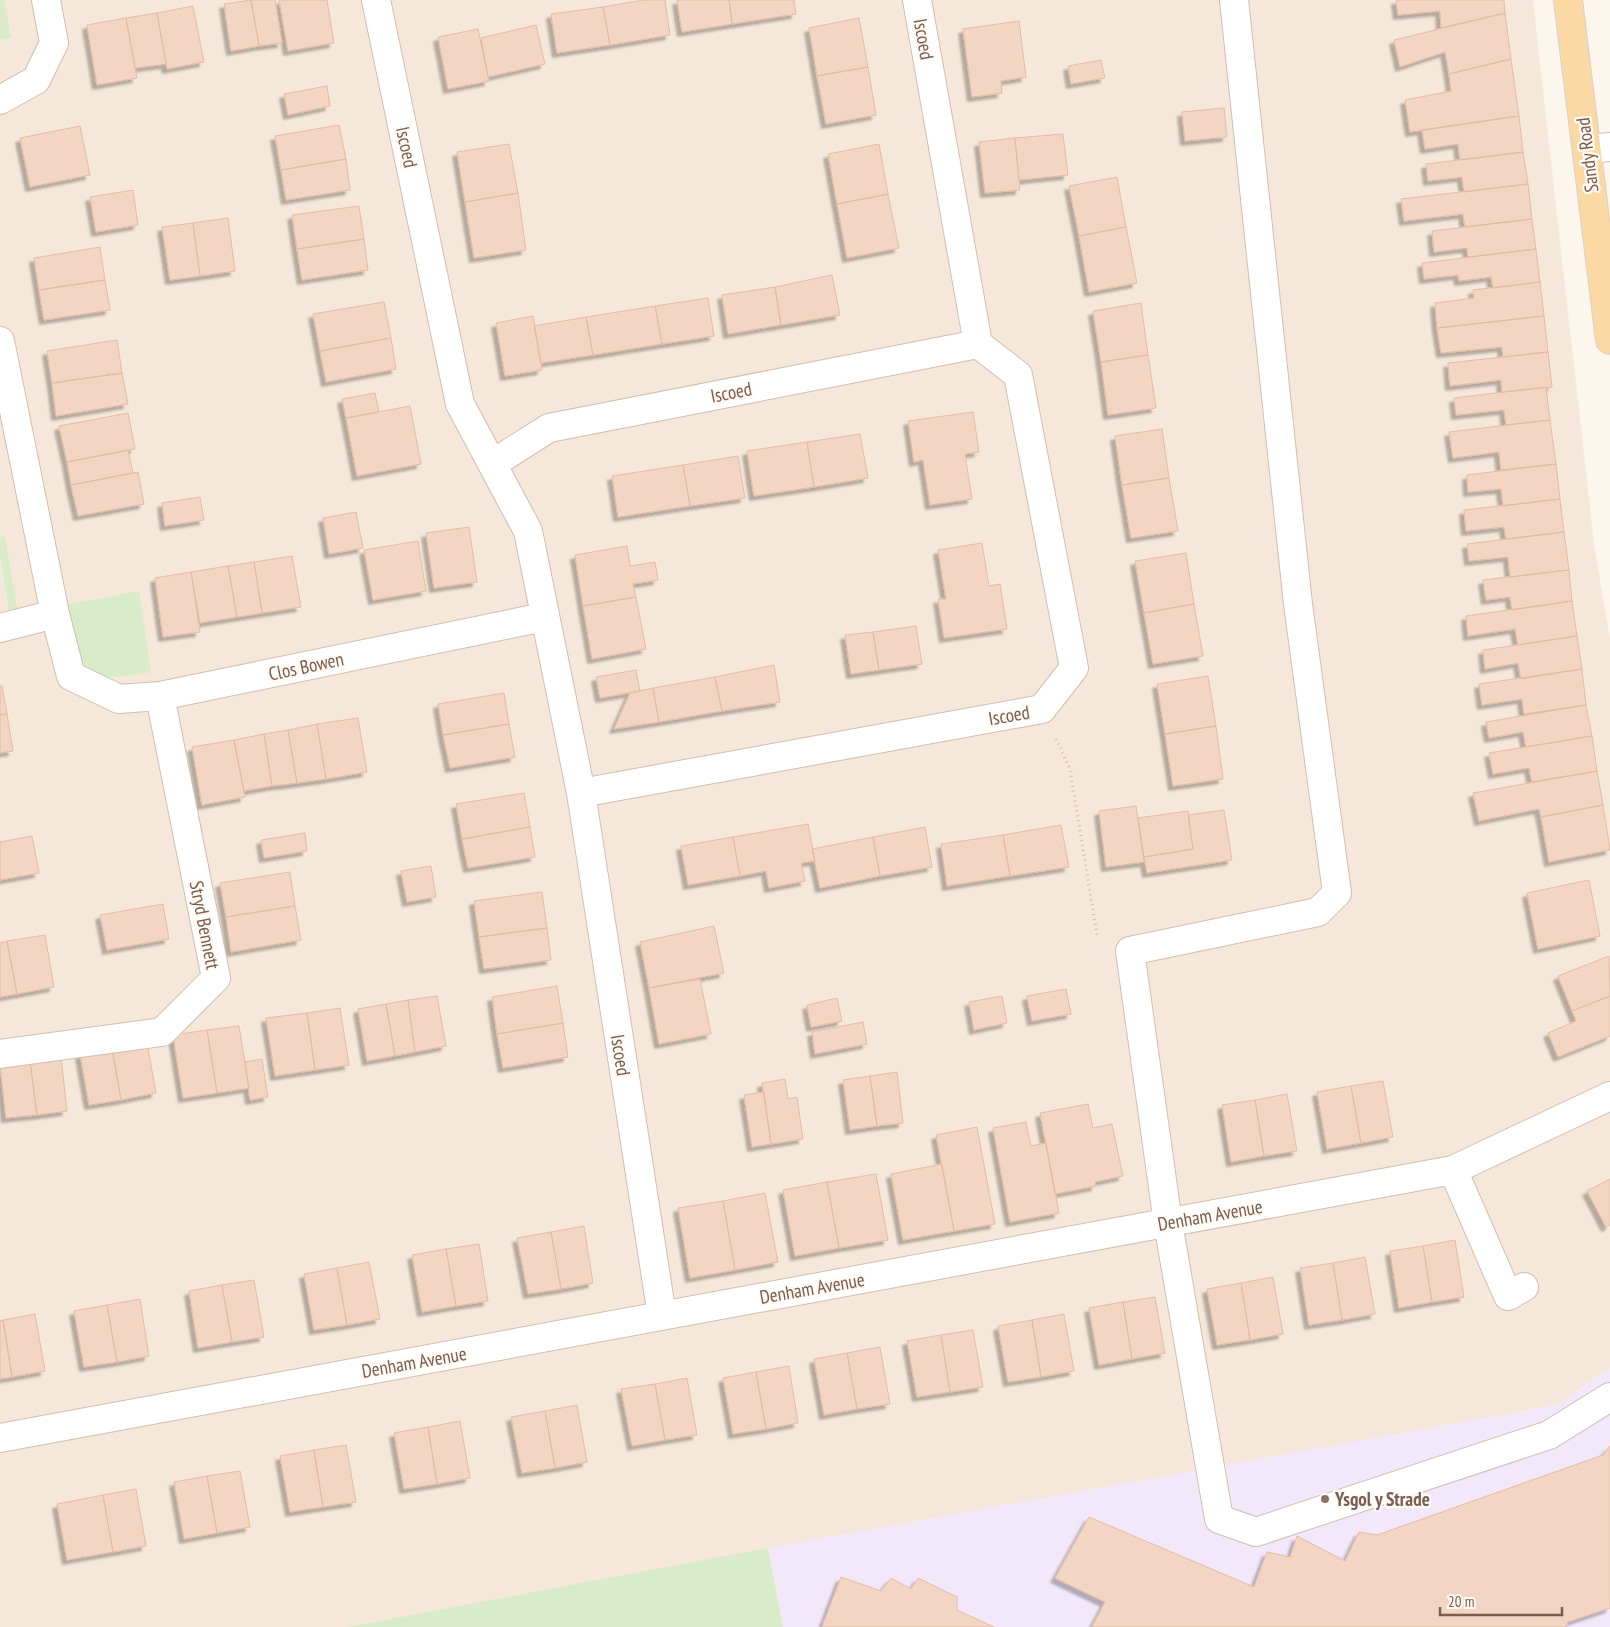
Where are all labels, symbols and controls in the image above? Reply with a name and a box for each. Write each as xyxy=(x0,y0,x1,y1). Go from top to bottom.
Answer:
street label: Iscoed xyxy=(909,16,939,62)
street label: Sandy Road xyxy=(1570,116,1604,194)
street label: Iscoed xyxy=(391,124,423,170)
street label: Iscoed xyxy=(708,376,754,408)
street label: Clos Bowen xyxy=(266,646,346,686)
street label: Iscoed xyxy=(986,700,1032,730)
street label: Stryd Bennett xyxy=(185,879,225,972)
street label: Iscoed xyxy=(606,1033,636,1077)
street label: Denham Avenue xyxy=(1156,1194,1264,1236)
street label: Denham Avenue xyxy=(758,1267,866,1309)
street label: Denham Avenue xyxy=(360,1341,468,1383)
place label: Ysgol y Strade xyxy=(1334,1487,1430,1511)
marker: Ysgol y Strade xyxy=(1319,1493,1331,1505)
scale bar xyxy=(1440,1584,1562,1616)
text: 20 m xyxy=(1448,1592,1474,1611)

